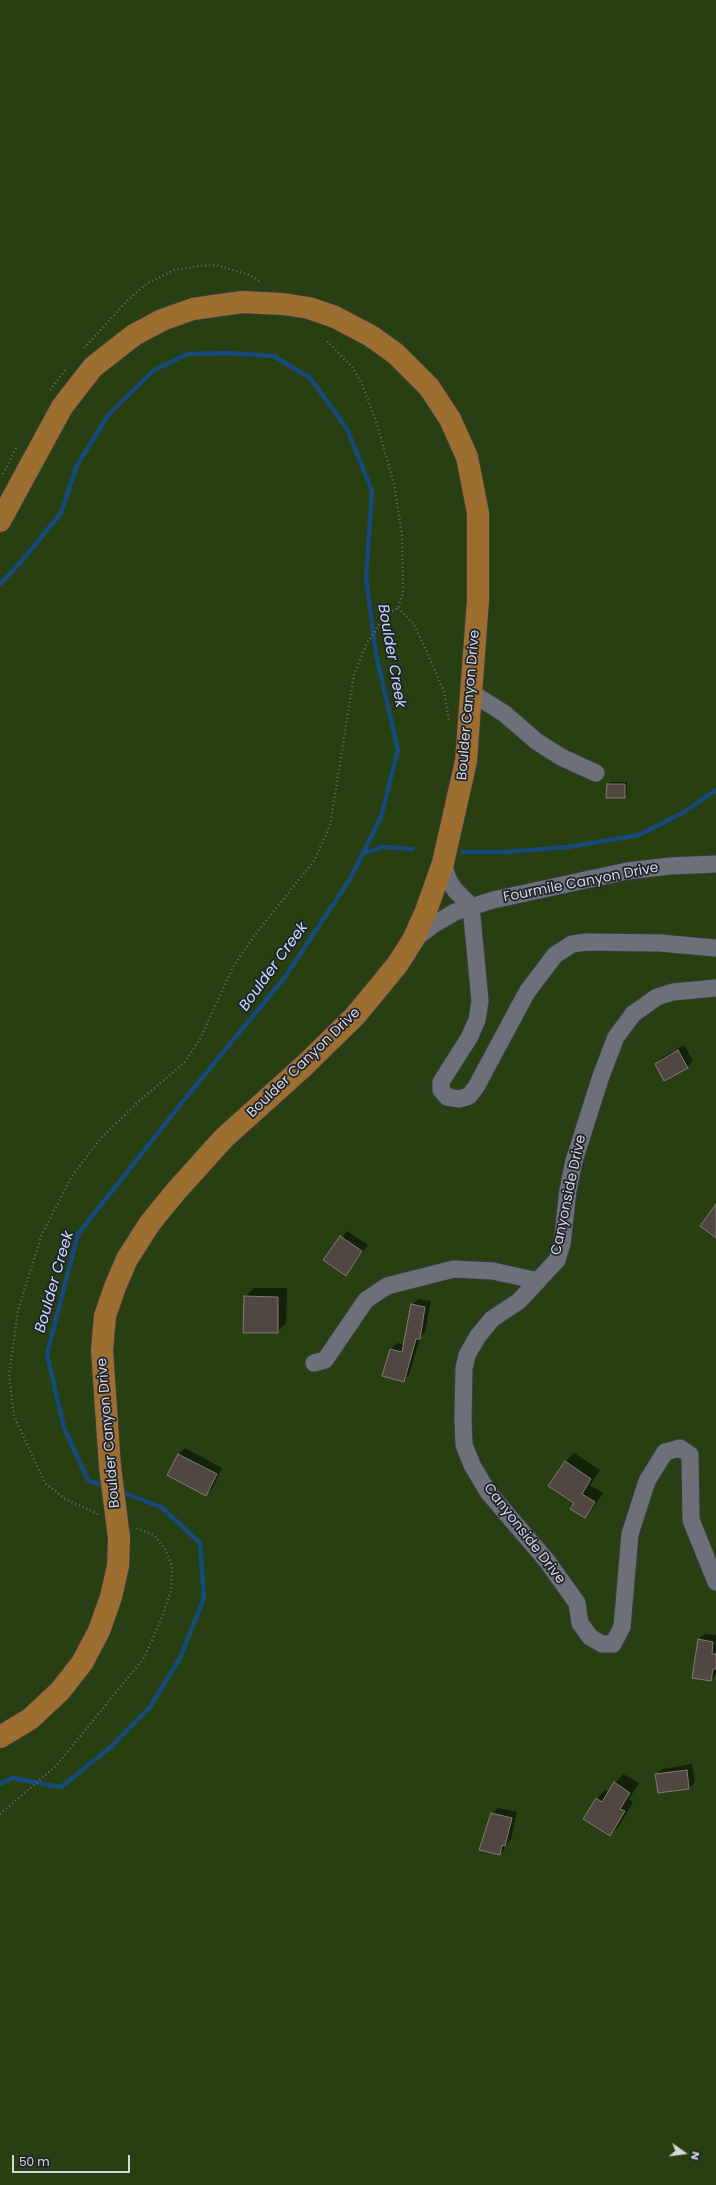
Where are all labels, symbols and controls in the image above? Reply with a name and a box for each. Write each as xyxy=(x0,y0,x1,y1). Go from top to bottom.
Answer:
water label: Boulder Creek xyxy=(373,603,409,709)
street label: Boulder Canyon Drive xyxy=(454,629,484,781)
street label: Fourmile Canyon Drive xyxy=(502,860,660,906)
water label: Boulder Creek xyxy=(236,919,312,1015)
street label: Boulder Canyon Drive xyxy=(244,1005,364,1121)
street label: Canyonside Drive xyxy=(548,1133,590,1257)
water label: Boulder Creek xyxy=(32,1229,78,1335)
street label: Boulder Canyon Drive xyxy=(94,1357,124,1509)
street label: Canyonside Drive xyxy=(480,1480,568,1588)
north arrow xyxy=(664,2133,704,2173)
scale bar xyxy=(14,2147,132,2173)
text: N xyxy=(687,2150,704,2162)
text: 50 m xyxy=(19,2153,50,2170)

